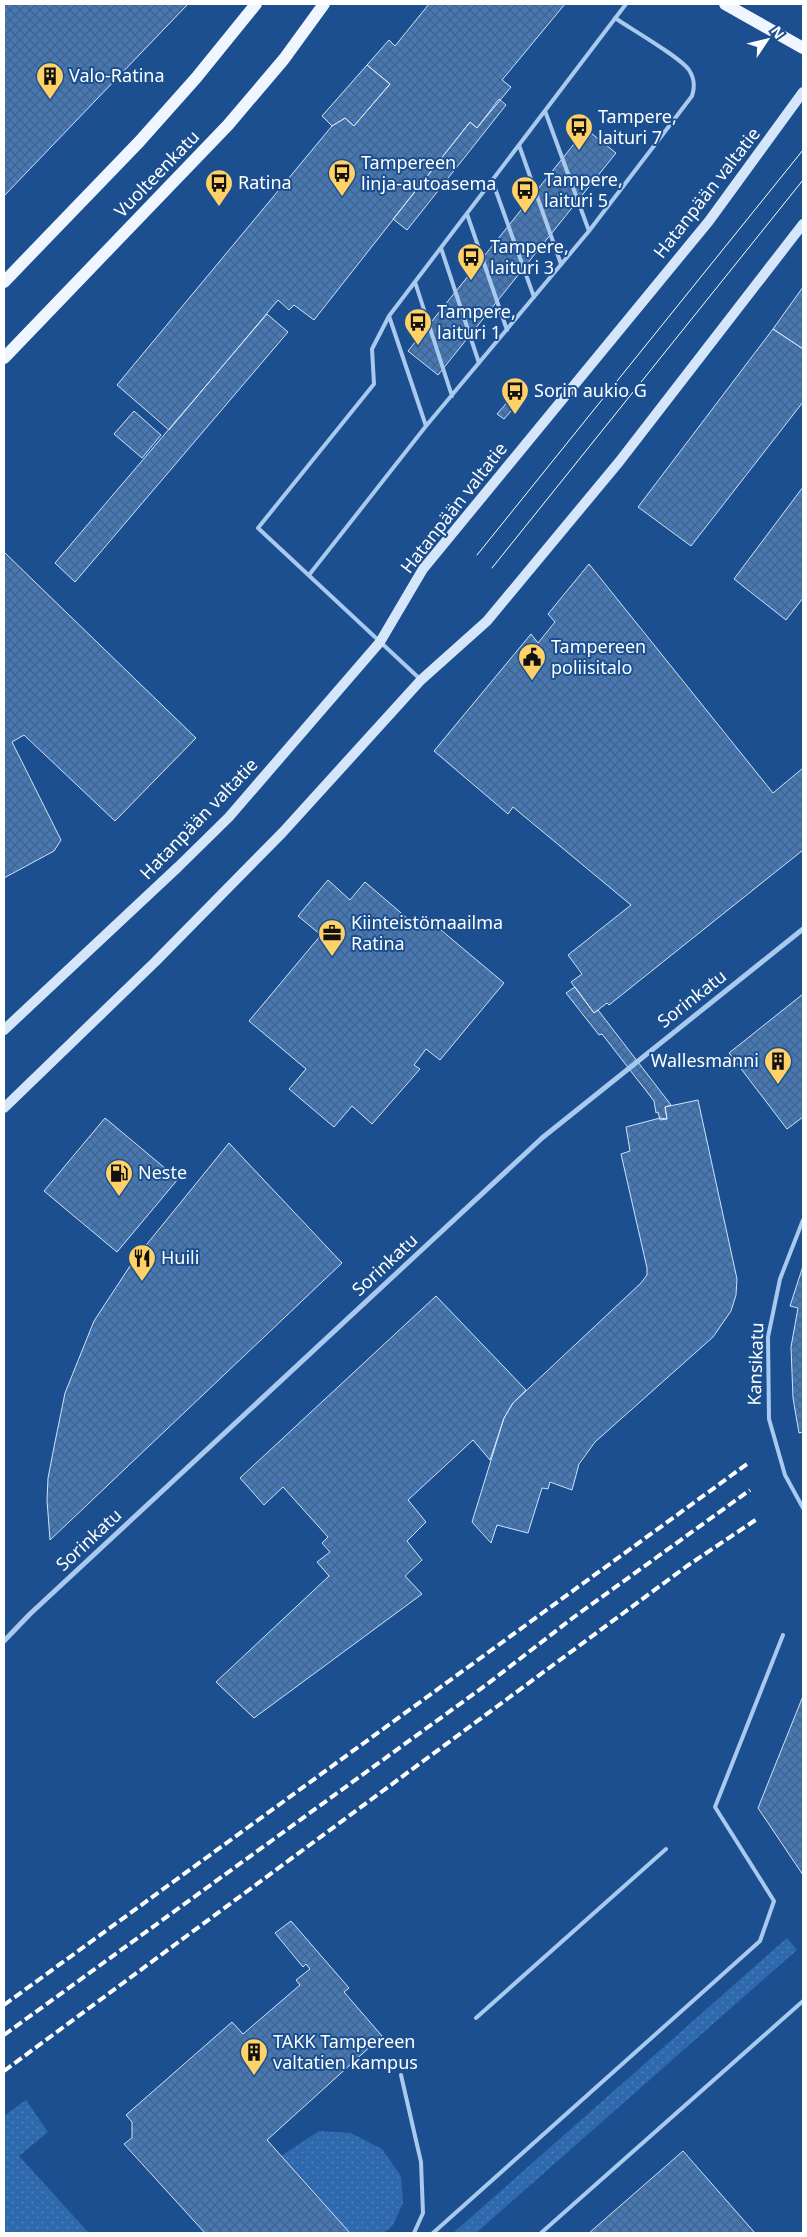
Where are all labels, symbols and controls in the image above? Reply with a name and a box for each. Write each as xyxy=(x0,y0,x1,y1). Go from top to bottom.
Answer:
north arrow xyxy=(742,15,792,65)
text: N xyxy=(767,22,789,42)
building icon: Valo-Ratina xyxy=(35,61,65,100)
place label: Valo-Ratina xyxy=(69,63,165,87)
place label: Tampere, laituri 7 xyxy=(598,104,677,149)
bus stop icon: Tampere, laituri 7 xyxy=(564,112,594,151)
street label: Hatanpään valtatie xyxy=(647,122,765,263)
street label: Vuolteenkatu xyxy=(109,124,204,222)
place label: Tampereen linja-autoasema xyxy=(361,150,496,195)
bus stop icon: Tampereen linja-autoasema xyxy=(327,158,357,197)
place label: Tampere, laituri 5 xyxy=(544,167,623,212)
bus stop icon: Ratina xyxy=(204,168,234,207)
place label: Ratina xyxy=(238,170,292,194)
bus stop icon: Tampere, laituri 5 xyxy=(510,175,540,214)
place label: Tampere, laituri 3 xyxy=(490,234,569,279)
bus stop icon: Tampere, laituri 3 xyxy=(456,242,486,281)
place label: Tampere, laituri 1 xyxy=(437,299,516,344)
bus stop icon: Tampere, laituri 1 xyxy=(403,307,433,346)
bus stop icon: Sorin aukio G xyxy=(500,376,530,415)
place label: Sorin aukio G xyxy=(534,378,647,402)
street label: Hatanpään valtatie xyxy=(394,437,512,578)
place label: Tampereen poliisitalo xyxy=(551,634,646,679)
public building icon: Tampereen poliisitalo xyxy=(517,642,547,681)
street label: Hatanpään valtatie xyxy=(134,752,262,884)
place label: Kiinteistömaailma Ratina xyxy=(351,910,503,955)
office icon: Kiinteistömaailma Ratina xyxy=(317,918,347,957)
street label: Sorinkatu xyxy=(652,964,731,1033)
building icon: Wallesmanni xyxy=(763,1046,793,1085)
place label: Wallesmanni xyxy=(651,1048,759,1072)
fuel station icon: Neste xyxy=(104,1158,134,1197)
place label: Neste xyxy=(138,1160,187,1184)
street label: Sorinkatu xyxy=(346,1228,422,1301)
restaurant icon: Huili xyxy=(127,1243,157,1282)
place label: Huili xyxy=(161,1245,199,1269)
street label: Kansikatu xyxy=(742,1322,768,1406)
street label: Sorinkatu xyxy=(50,1503,126,1576)
place label: TAKK Tampereen valtatien kampus xyxy=(273,2029,418,2074)
building icon: TAKK Tampereen valtatien kampus xyxy=(239,2037,269,2076)

